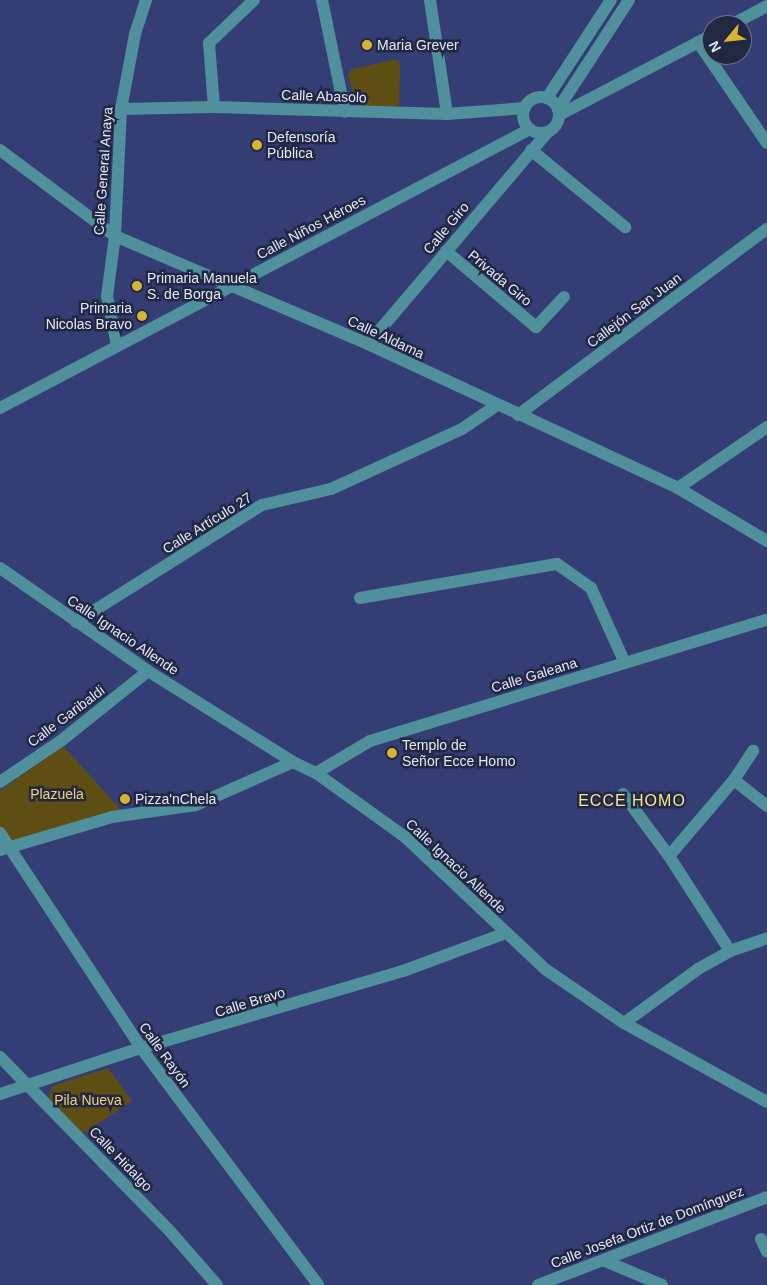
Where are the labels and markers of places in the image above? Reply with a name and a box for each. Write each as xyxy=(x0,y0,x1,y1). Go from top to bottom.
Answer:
place label: Maria Grever xyxy=(377,37,459,53)
marker: Maria Grever xyxy=(361,39,373,51)
place label: Defensoría Pública xyxy=(267,129,335,162)
marker: Defensoría Pública xyxy=(251,139,263,151)
place label: Primaria Manuela S. de Borga xyxy=(147,270,257,302)
marker: Primaria Manuela S. de Borga xyxy=(131,280,143,292)
place label: Primaria Nicolas Bravo xyxy=(46,300,132,332)
marker: Primaria Nicolas Bravo xyxy=(136,310,148,322)
place label: Templo de Señor Ecce Homo xyxy=(402,737,516,770)
marker: Templo de Señor Ecce Homo xyxy=(386,747,398,759)
place label: Pizza'nChela xyxy=(135,791,216,807)
marker: Pizza'nChela xyxy=(119,793,131,805)

